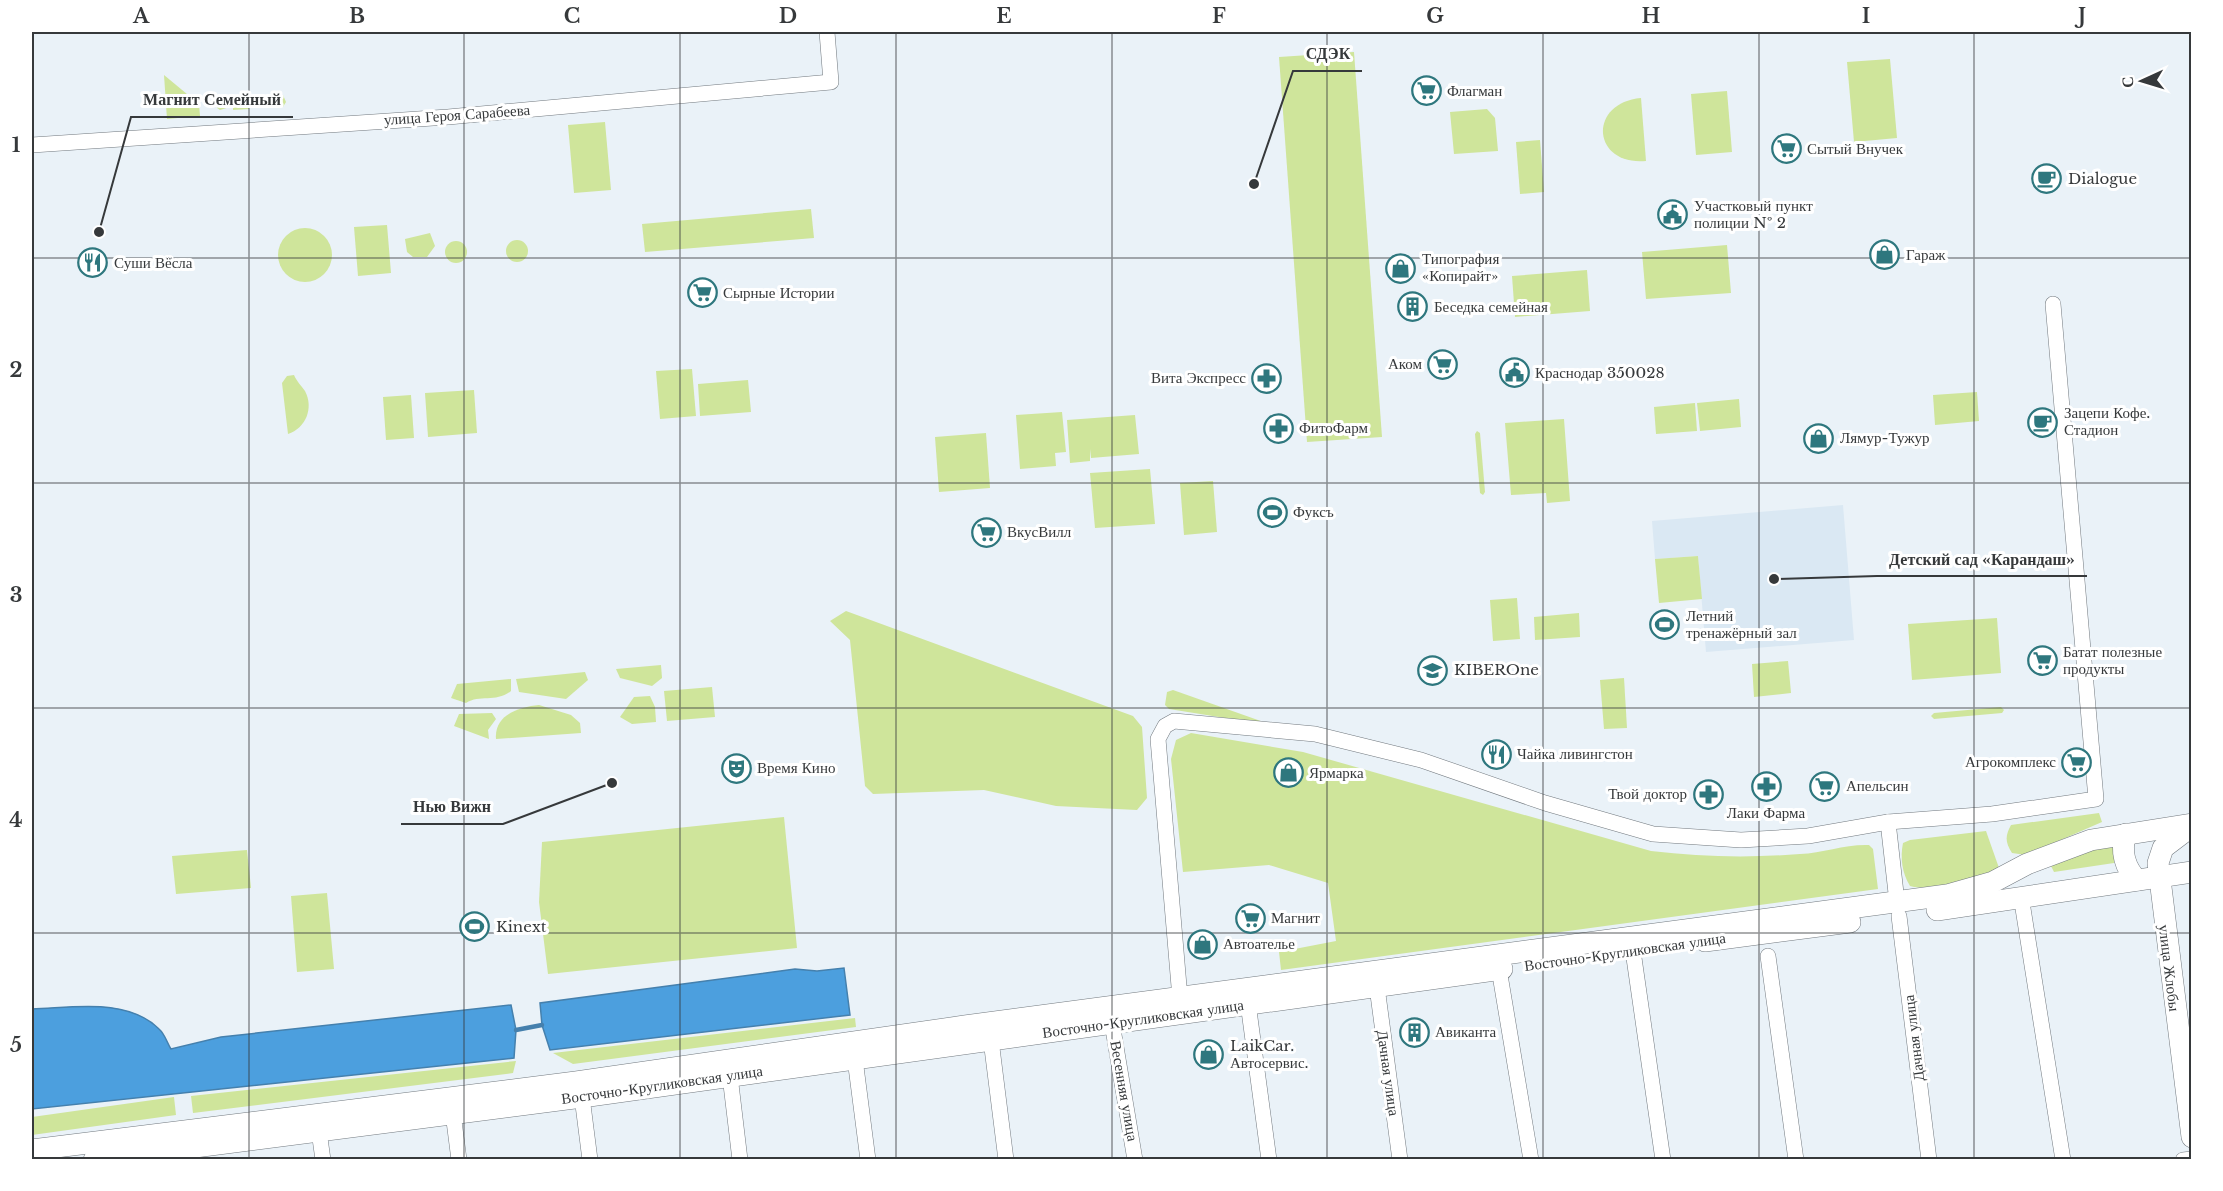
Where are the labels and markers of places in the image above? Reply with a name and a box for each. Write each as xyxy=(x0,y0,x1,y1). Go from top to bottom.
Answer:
callout: СДЭК xyxy=(1293,37,1362,71)
supermarket icon: Флагман xyxy=(1410,75,1442,107)
place label: Флагман xyxy=(1447,81,1502,100)
callout: Магнит Семейный xyxy=(131,83,293,117)
supermarket icon: Сытый Внучек xyxy=(1770,133,1802,165)
place label: Сытый Внучек xyxy=(1807,139,1904,158)
cafe icon: Dialogue xyxy=(2031,163,2063,195)
place label: Dialogue xyxy=(2068,169,2137,188)
place label: Участковый пункт полиции № 2 xyxy=(1694,196,1813,232)
public building icon: Участковый пункт полиции № 2 xyxy=(1657,199,1689,231)
shop icon: Гараж xyxy=(1869,239,1901,271)
place label: Гараж xyxy=(1906,245,1946,264)
restaurant icon: Суши Вёсла xyxy=(77,247,109,279)
place label: Типография «Копирайт» xyxy=(1422,249,1499,285)
shop icon: Типография «Копирайт» xyxy=(1385,252,1417,284)
place label: Суши Вёсла xyxy=(114,253,193,272)
supermarket icon: Сырные Истории xyxy=(686,277,718,309)
place label: Сырные Истории xyxy=(723,283,835,302)
building icon: Беседка семейная xyxy=(1397,291,1429,323)
place label: Беседка семейная xyxy=(1434,297,1548,316)
supermarket icon: Аком xyxy=(1427,348,1459,380)
place label: Аком xyxy=(1388,354,1422,373)
public building icon: Краснодар 350028 xyxy=(1498,357,1530,389)
pharmacy icon: Вита Экспресс xyxy=(1251,362,1283,394)
place label: Краснодар 350028 xyxy=(1535,363,1665,382)
place label: Вита Экспресс xyxy=(1151,368,1246,387)
place label: Зацепи Кофе. Стадион xyxy=(2064,403,2150,439)
cafe icon: Зацепи Кофе. Стадион xyxy=(2027,406,2059,438)
pharmacy icon: ФитоФарм xyxy=(1262,412,1294,444)
place label: ФитоФарм xyxy=(1299,418,1369,437)
shop icon: Лямур-Тужур xyxy=(1803,422,1835,454)
place label: Лямур-Тужур xyxy=(1840,428,1930,447)
sports icon: Фуксъ xyxy=(1256,496,1288,528)
place label: Фуксъ xyxy=(1293,502,1334,521)
supermarket icon: ВкусВилл xyxy=(970,516,1002,548)
place label: ВкусВилл xyxy=(1007,522,1072,541)
callout: Детский сад «Карандаш» xyxy=(1877,542,2087,576)
place label: Летний тренажёрный зал xyxy=(1686,606,1797,642)
sports icon: Летний тренажёрный зал xyxy=(1649,609,1681,641)
place label: Батат полезные продукты xyxy=(2063,642,2162,678)
supermarket icon: Батат полезные продукты xyxy=(2026,645,2058,677)
school or university icon: KIBEROne xyxy=(1417,654,1449,686)
place label: KIBEROne xyxy=(1454,660,1539,679)
restaurant icon: Чайка ливингстон xyxy=(1480,738,1512,770)
place label: Чайка ливингстон xyxy=(1517,744,1633,763)
supermarket icon: Агрокомплекс xyxy=(2061,746,2093,778)
theatre icon: Время Кино xyxy=(720,752,752,784)
place label: Агрокомплекс xyxy=(1965,752,2056,771)
shop icon: Ярмарка xyxy=(1272,757,1304,789)
place label: Время Кино xyxy=(757,758,835,777)
place label: Ярмарка xyxy=(1309,763,1364,782)
pharmacy icon: Лаки Фарма xyxy=(1750,770,1782,802)
supermarket icon: Апельсин xyxy=(1809,770,1841,802)
place label: Апельсин xyxy=(1846,776,1909,795)
pharmacy icon: Твой доктор xyxy=(1692,778,1724,810)
place label: Твой доктор xyxy=(1608,784,1687,803)
callout: Нью Вижн xyxy=(401,790,503,824)
place label: Лаки Фарма xyxy=(1727,803,1805,822)
supermarket icon: Магнит xyxy=(1234,902,1266,934)
place label: Магнит xyxy=(1271,908,1320,927)
sports icon: Kinext xyxy=(459,911,491,943)
place label: Kinext xyxy=(496,917,547,936)
shop icon: Автоателье xyxy=(1186,928,1218,960)
place label: Автоателье xyxy=(1223,934,1295,953)
building icon: Авиканта xyxy=(1398,1016,1430,1048)
place label: Авиканта xyxy=(1435,1022,1496,1041)
place label: LaikCar. Автосервис. xyxy=(1230,1036,1309,1072)
shop icon: LaikCar. Автосервис. xyxy=(1193,1039,1225,1071)

